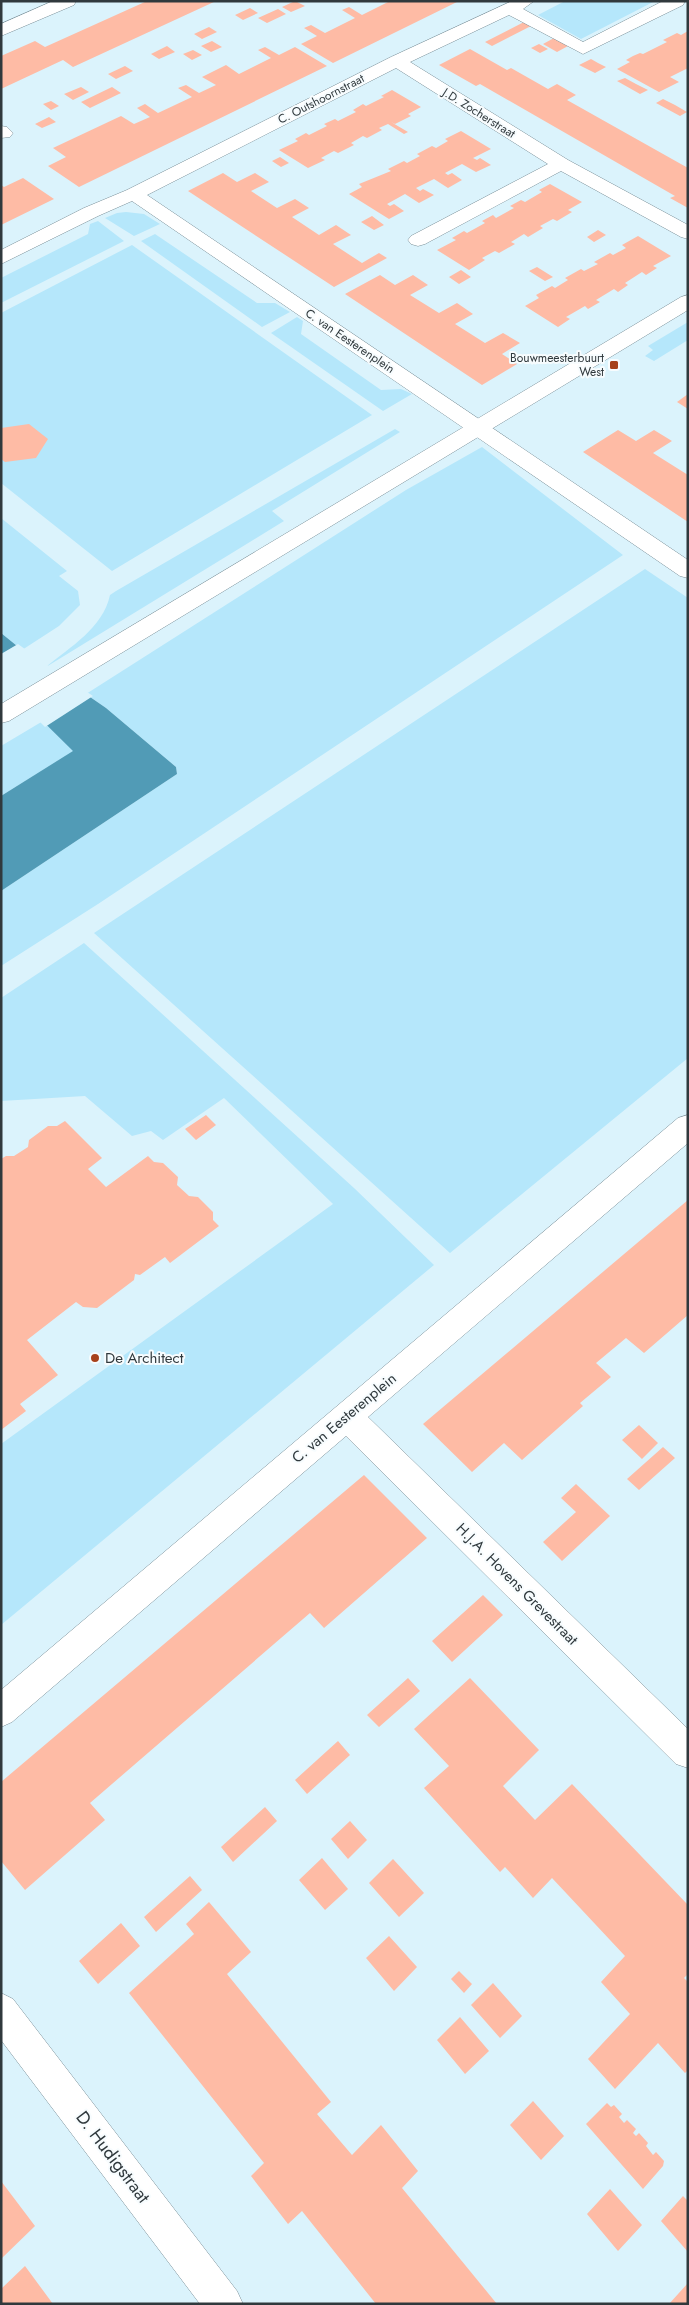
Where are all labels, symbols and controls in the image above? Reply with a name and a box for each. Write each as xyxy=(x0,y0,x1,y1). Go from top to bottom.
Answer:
street label: C. Outshoornstraat xyxy=(275,69,367,129)
street label: J.D. Zocherstraat xyxy=(437,82,519,143)
street label: C. van Eesterenplein xyxy=(302,304,398,378)
place label: Bouwmeesterbuurt West xyxy=(510,349,604,381)
marker: Bouwmeesterbuurt West xyxy=(608,359,620,371)
place label: De Architect xyxy=(105,1347,184,1369)
marker: De Architect xyxy=(89,1352,101,1364)
street label: C. van Eesterenplein xyxy=(287,1368,401,1468)
street label: H.J.A. Hovens Grevestraat xyxy=(451,1518,583,1650)
street label: D. Hudigstraat xyxy=(70,2105,157,2209)

